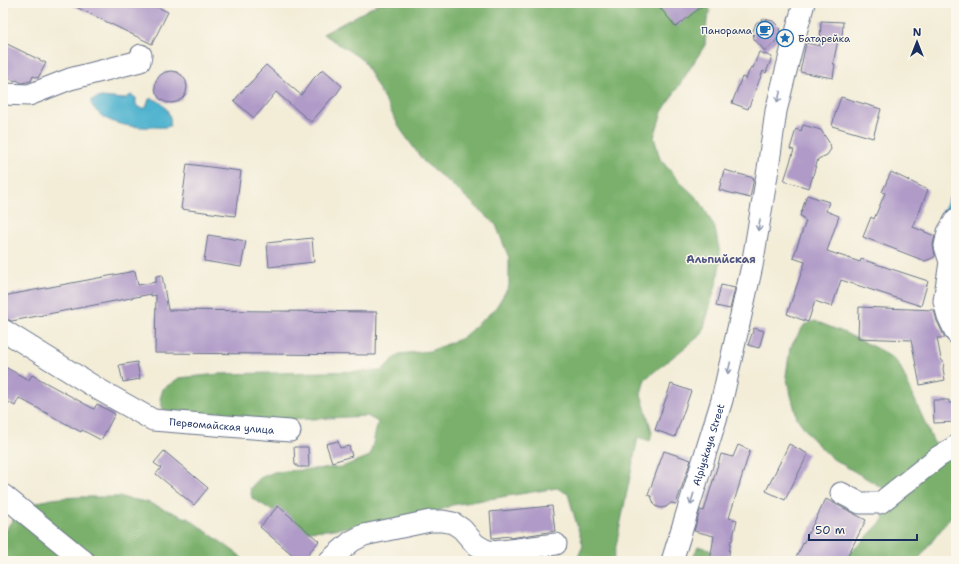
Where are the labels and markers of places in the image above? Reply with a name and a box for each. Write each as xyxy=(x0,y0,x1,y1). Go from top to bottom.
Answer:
cafe icon: Панорама xyxy=(755,20,775,40)
place label: Панорама xyxy=(701,24,753,37)
place icon: Батарейка xyxy=(775,28,795,48)
place label: Батарейка xyxy=(798,32,851,45)

